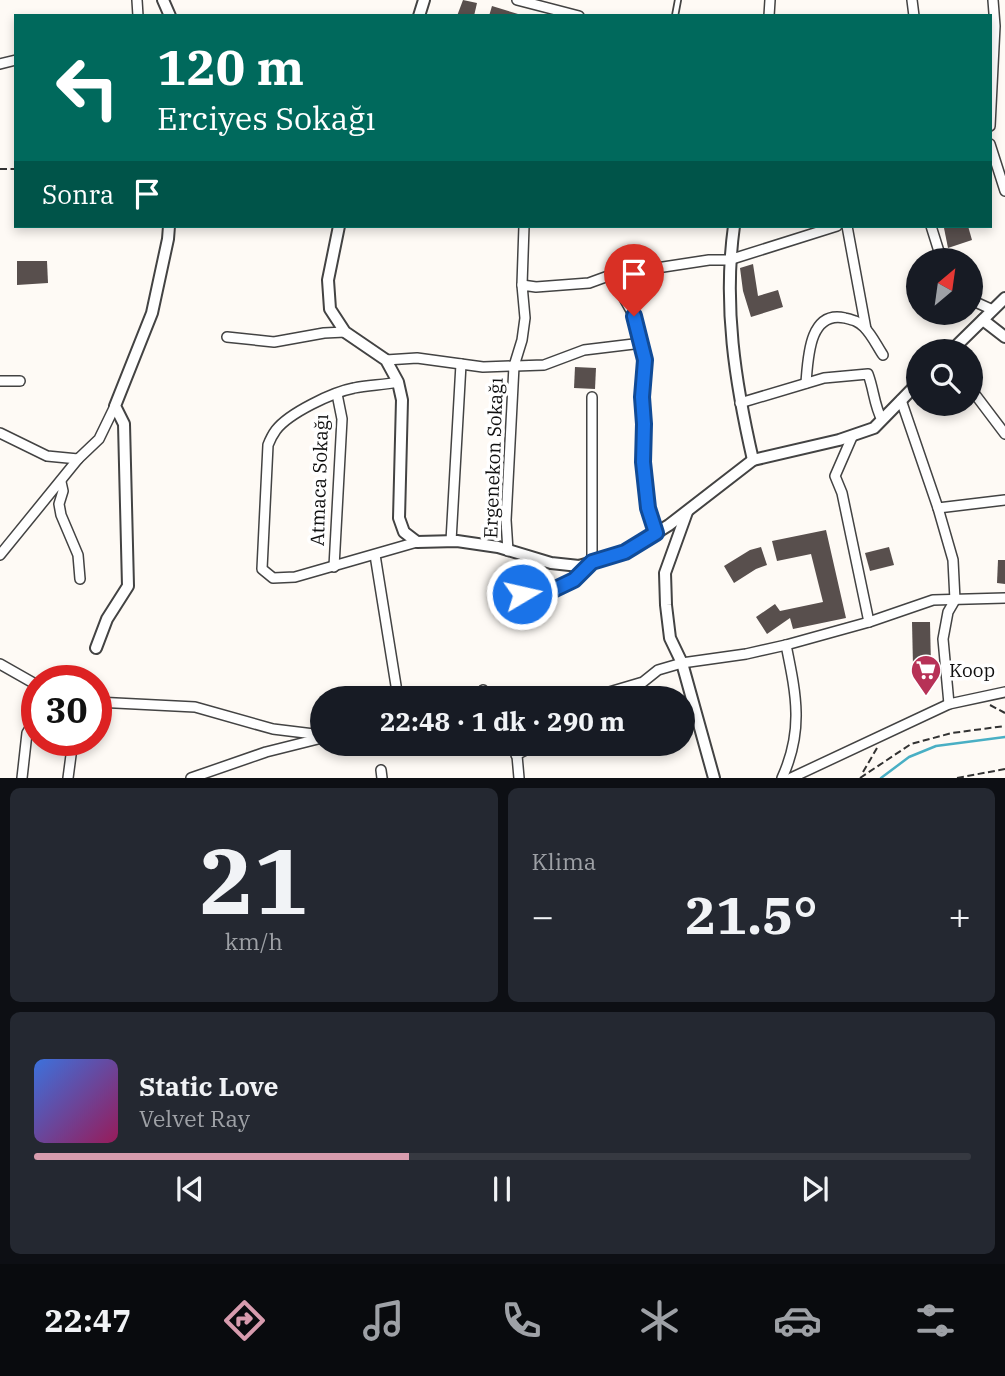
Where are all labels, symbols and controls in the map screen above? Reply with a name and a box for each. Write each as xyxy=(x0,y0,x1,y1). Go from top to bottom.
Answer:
text: 120 m xyxy=(157,35,304,98)
icon: left xyxy=(42,42,133,133)
text: Erciyes Sokağı xyxy=(157,97,376,139)
icon: arrive xyxy=(128,175,166,213)
text: Sonra xyxy=(42,177,114,211)
pin xyxy=(604,244,664,316)
north arrow xyxy=(906,248,984,326)
map controls xyxy=(906,248,983,416)
icon: arrive xyxy=(615,255,653,293)
button: search xyxy=(906,339,983,416)
street label: Ergenekon Sokağı xyxy=(478,377,508,539)
street label: Atmaca Sokağı xyxy=(305,414,333,546)
position arrow xyxy=(485,557,559,631)
supermarket icon: Koop xyxy=(909,653,943,697)
place label: Koop xyxy=(949,658,995,682)
speed limit sign: 30 xyxy=(21,665,112,756)
text: 22:48 · 1 dk · 290 m xyxy=(380,704,625,738)
text: 21 xyxy=(199,821,308,939)
text: Klima xyxy=(532,846,596,876)
text: 21.5° xyxy=(685,881,818,948)
text: − xyxy=(532,891,554,940)
text: + xyxy=(948,891,971,940)
text: km/h xyxy=(225,926,283,956)
text: Static Love xyxy=(139,1069,278,1103)
text: Velvet Ray xyxy=(139,1103,250,1133)
icon: previous xyxy=(171,1170,209,1208)
icon: pause xyxy=(483,1170,521,1208)
icon: next xyxy=(796,1170,834,1208)
icon: directions xyxy=(220,1296,269,1345)
icon: music xyxy=(359,1296,408,1345)
icon: phone xyxy=(497,1296,546,1345)
icon: climate xyxy=(635,1296,684,1345)
icon: car xyxy=(773,1296,822,1345)
icon: filters xyxy=(911,1296,960,1345)
text: 22:47 xyxy=(45,1299,131,1341)

